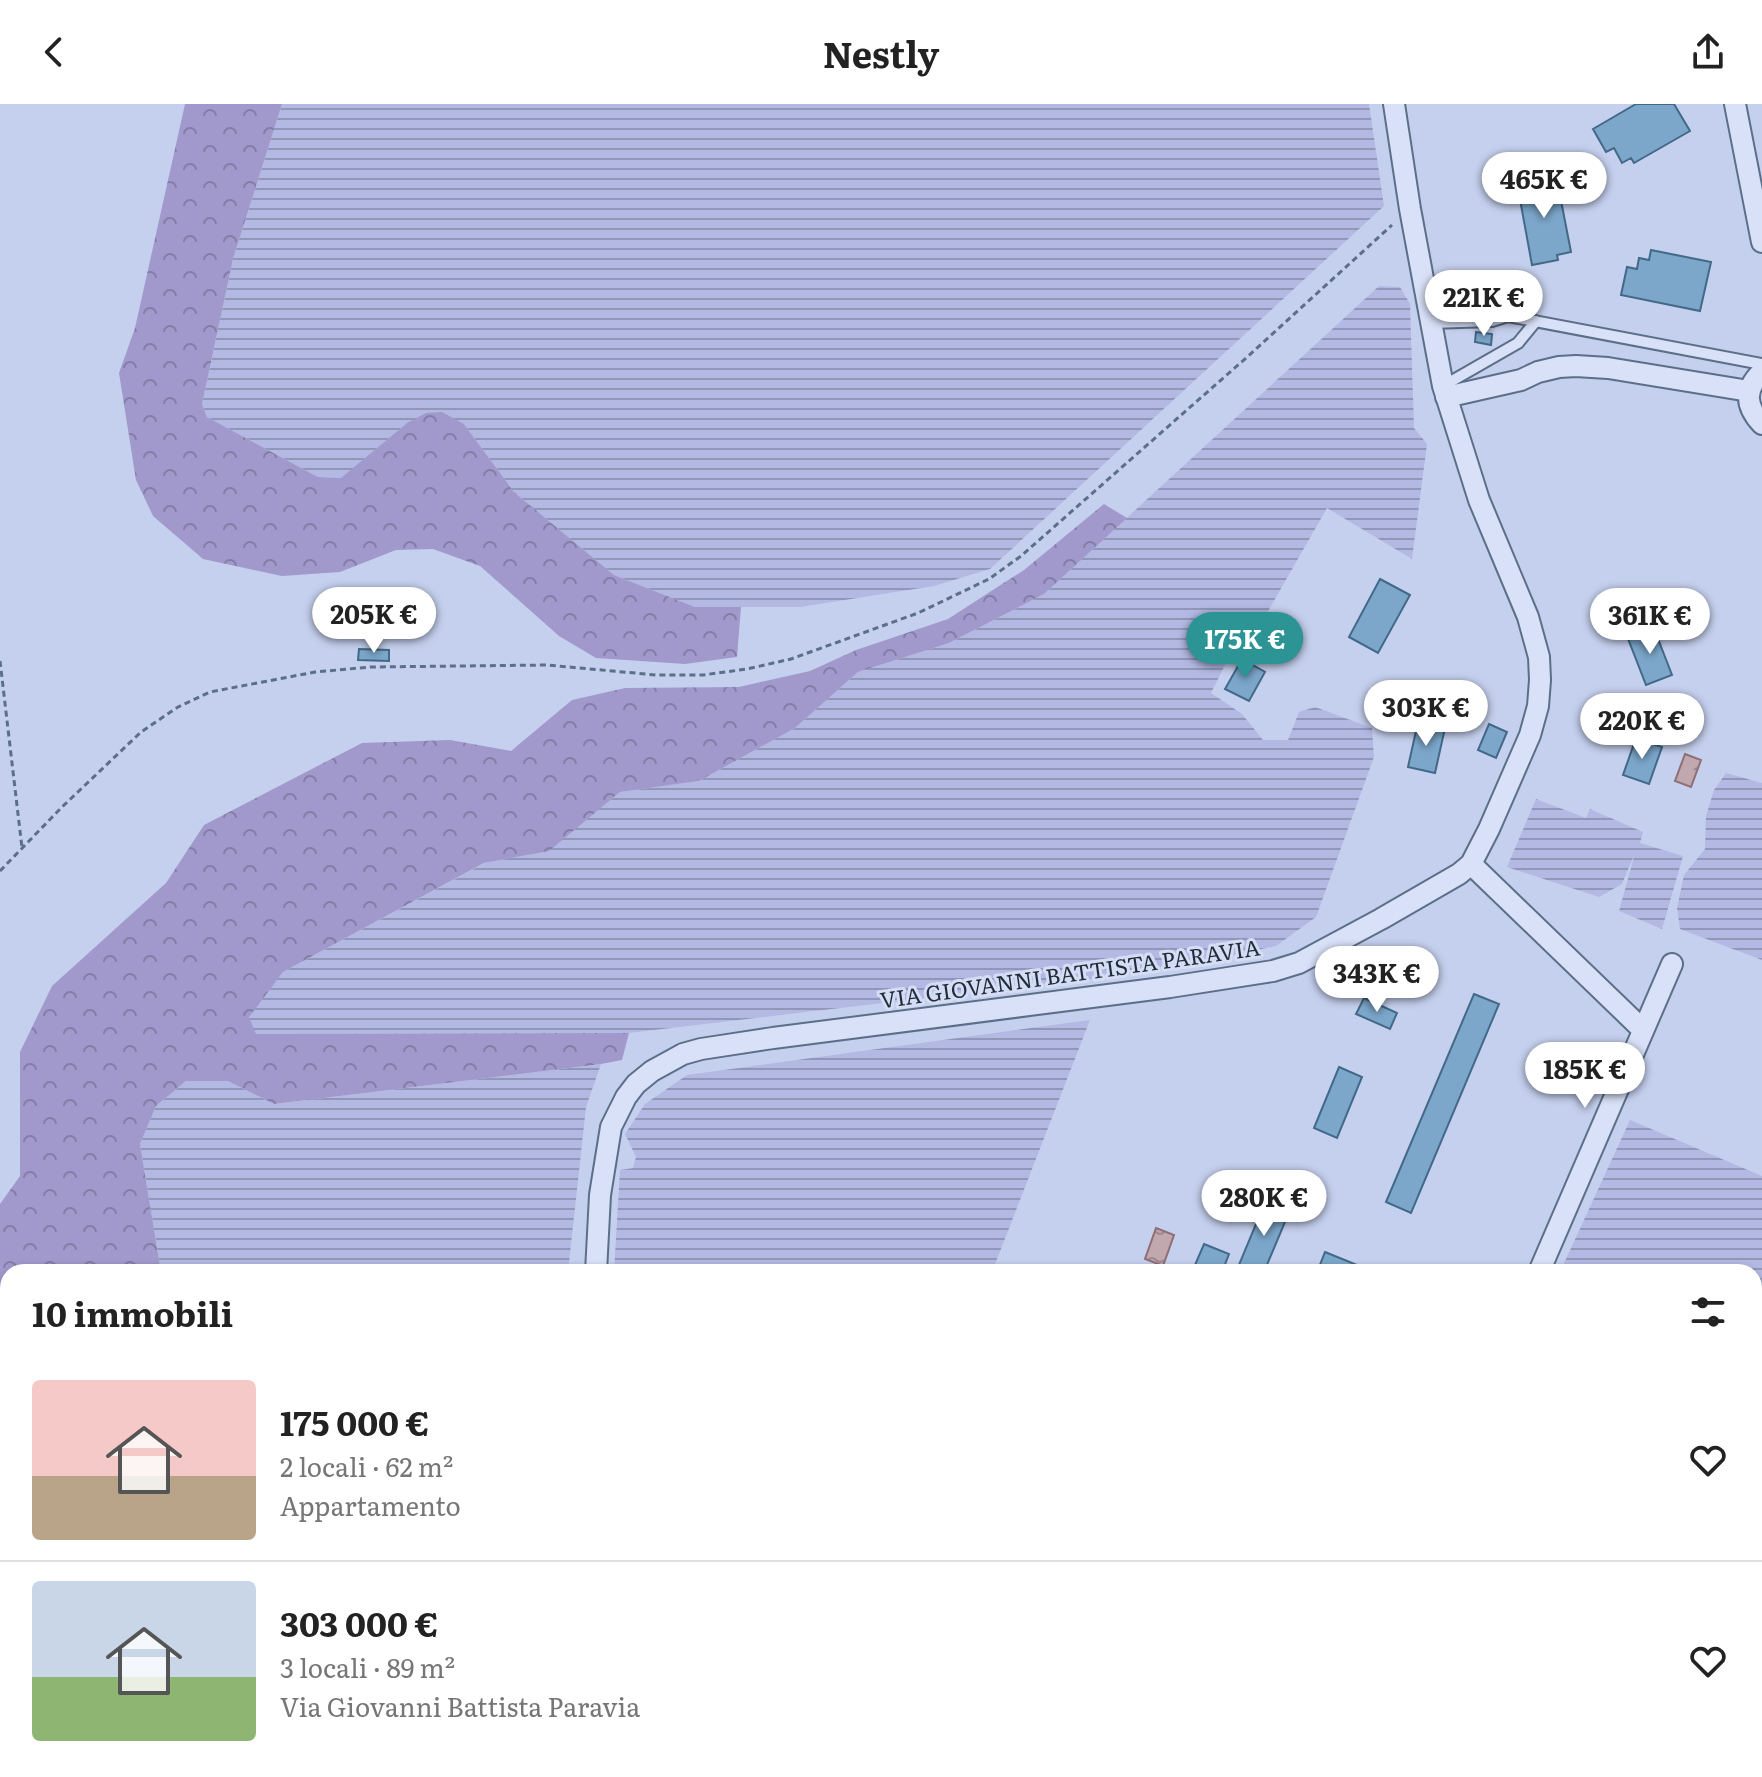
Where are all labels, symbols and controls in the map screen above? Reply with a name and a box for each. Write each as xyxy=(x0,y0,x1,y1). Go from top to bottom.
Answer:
text: Nestly xyxy=(823,26,939,79)
icon: back xyxy=(32,30,76,74)
icon: share xyxy=(1686,30,1730,74)
pin: 465K € xyxy=(1479,152,1609,220)
text: 465K € xyxy=(1500,158,1588,197)
pin: 221K € xyxy=(1419,270,1549,338)
text: 221K € xyxy=(1443,276,1525,315)
pin: 205K € xyxy=(309,587,439,655)
pin: 361K € xyxy=(1585,588,1715,656)
text: 205K € xyxy=(330,593,418,632)
text: 361K € xyxy=(1608,594,1692,633)
pin: 175K € xyxy=(1180,612,1310,680)
text: 175K € xyxy=(1204,618,1286,657)
pin: 303K € xyxy=(1361,680,1491,748)
text: 303K € xyxy=(1382,686,1470,725)
pin: 220K € xyxy=(1577,693,1707,761)
text: 220K € xyxy=(1598,699,1686,738)
street label: VIA GIOVANNI BATTISTA PARAVIA xyxy=(878,929,1262,1016)
pin: 343K € xyxy=(1312,946,1442,1014)
text: 343K € xyxy=(1333,952,1421,991)
pin: 185K € xyxy=(1520,1042,1650,1110)
text: 185K € xyxy=(1543,1048,1627,1087)
pin: 280K € xyxy=(1199,1170,1329,1238)
text: 280K € xyxy=(1220,1176,1308,1215)
text: 10 immobili xyxy=(32,1287,233,1337)
icon: filters xyxy=(1686,1290,1730,1334)
text: 175 000 € xyxy=(280,1396,430,1446)
icon: home xyxy=(96,1412,192,1508)
icon: heart xyxy=(1686,1438,1730,1482)
text: 2 locali · 62 m² xyxy=(280,1446,453,1485)
text: Appartamento xyxy=(280,1485,461,1524)
text: 303 000 € xyxy=(280,1597,438,1647)
icon: home xyxy=(96,1613,192,1709)
icon: heart xyxy=(1686,1639,1730,1683)
text: 3 locali · 89 m² xyxy=(280,1647,455,1686)
text: Via Giovanni Battista Paravia xyxy=(280,1686,640,1725)

